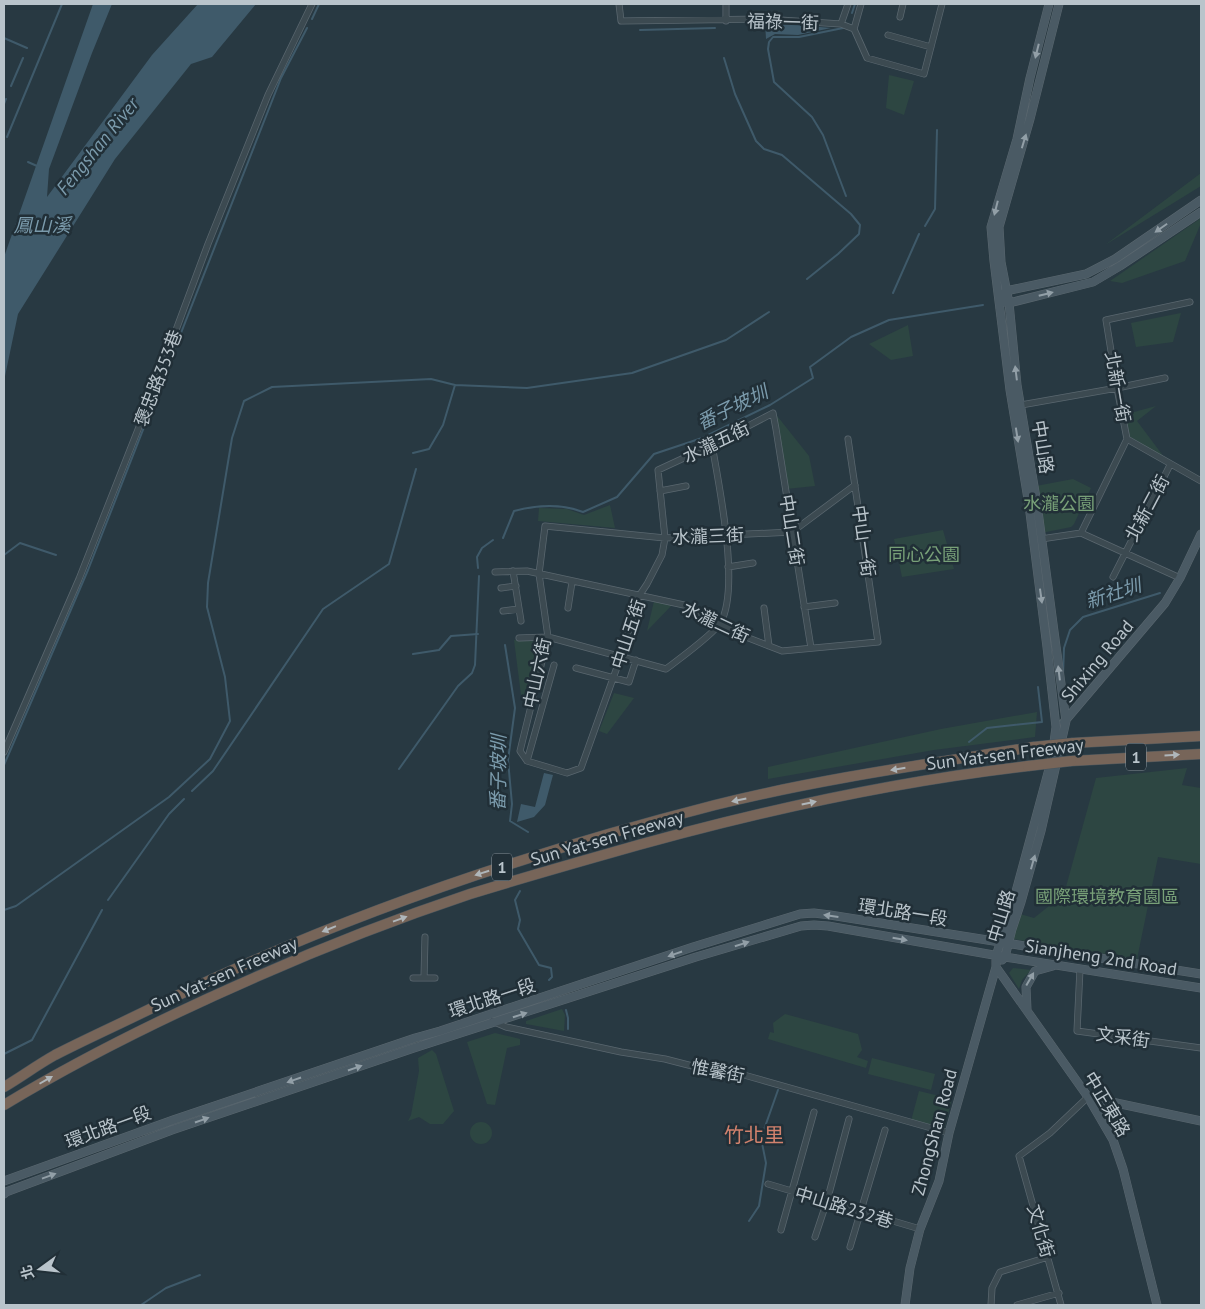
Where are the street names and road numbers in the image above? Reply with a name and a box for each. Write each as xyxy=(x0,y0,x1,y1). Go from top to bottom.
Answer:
street label: 福祿一街 xyxy=(747,9,819,35)
street label: 褒忠路353巷 xyxy=(129,327,187,429)
street label: 北新一街 xyxy=(1100,350,1136,424)
street label: 水瀧五街 xyxy=(679,416,753,468)
street label: 中山路 xyxy=(1027,419,1059,475)
street label: 北新二街 xyxy=(1120,471,1174,545)
street label: 中山二街 xyxy=(775,493,809,567)
street label: 中山一街 xyxy=(848,504,880,578)
street label: 水瀧三街 xyxy=(672,523,744,549)
street label: 中山五街 xyxy=(606,596,650,672)
street label: 水瀧二街 xyxy=(679,596,753,648)
street label: Shixing Road xyxy=(1056,615,1138,707)
street label: 中山六街 xyxy=(518,635,556,711)
street label: Sun Yat-sen Freeway xyxy=(925,733,1086,775)
road number: 1 xyxy=(1126,744,1146,770)
street label: Sun Yat-sen Freeway xyxy=(528,805,687,871)
road number: 1 xyxy=(492,854,512,880)
street label: 中山路 xyxy=(982,887,1020,945)
street label: 環北路一段 xyxy=(857,894,949,930)
street label: Sun Yat-sen Freeway xyxy=(147,931,302,1017)
street label: Sianjheng 2nd Road xyxy=(1023,934,1179,980)
street label: 環北路一段 xyxy=(446,973,538,1023)
street label: 文采街 xyxy=(1095,1022,1151,1052)
street label: 惟馨街 xyxy=(689,1055,747,1087)
street label: ZhongShan Road xyxy=(906,1066,962,1198)
street label: 中正東路 xyxy=(1079,1067,1135,1141)
street label: 環北路一段 xyxy=(62,1101,154,1153)
street label: 中山路232巷 xyxy=(792,1181,896,1233)
street label: 文化街 xyxy=(1023,1202,1059,1260)

